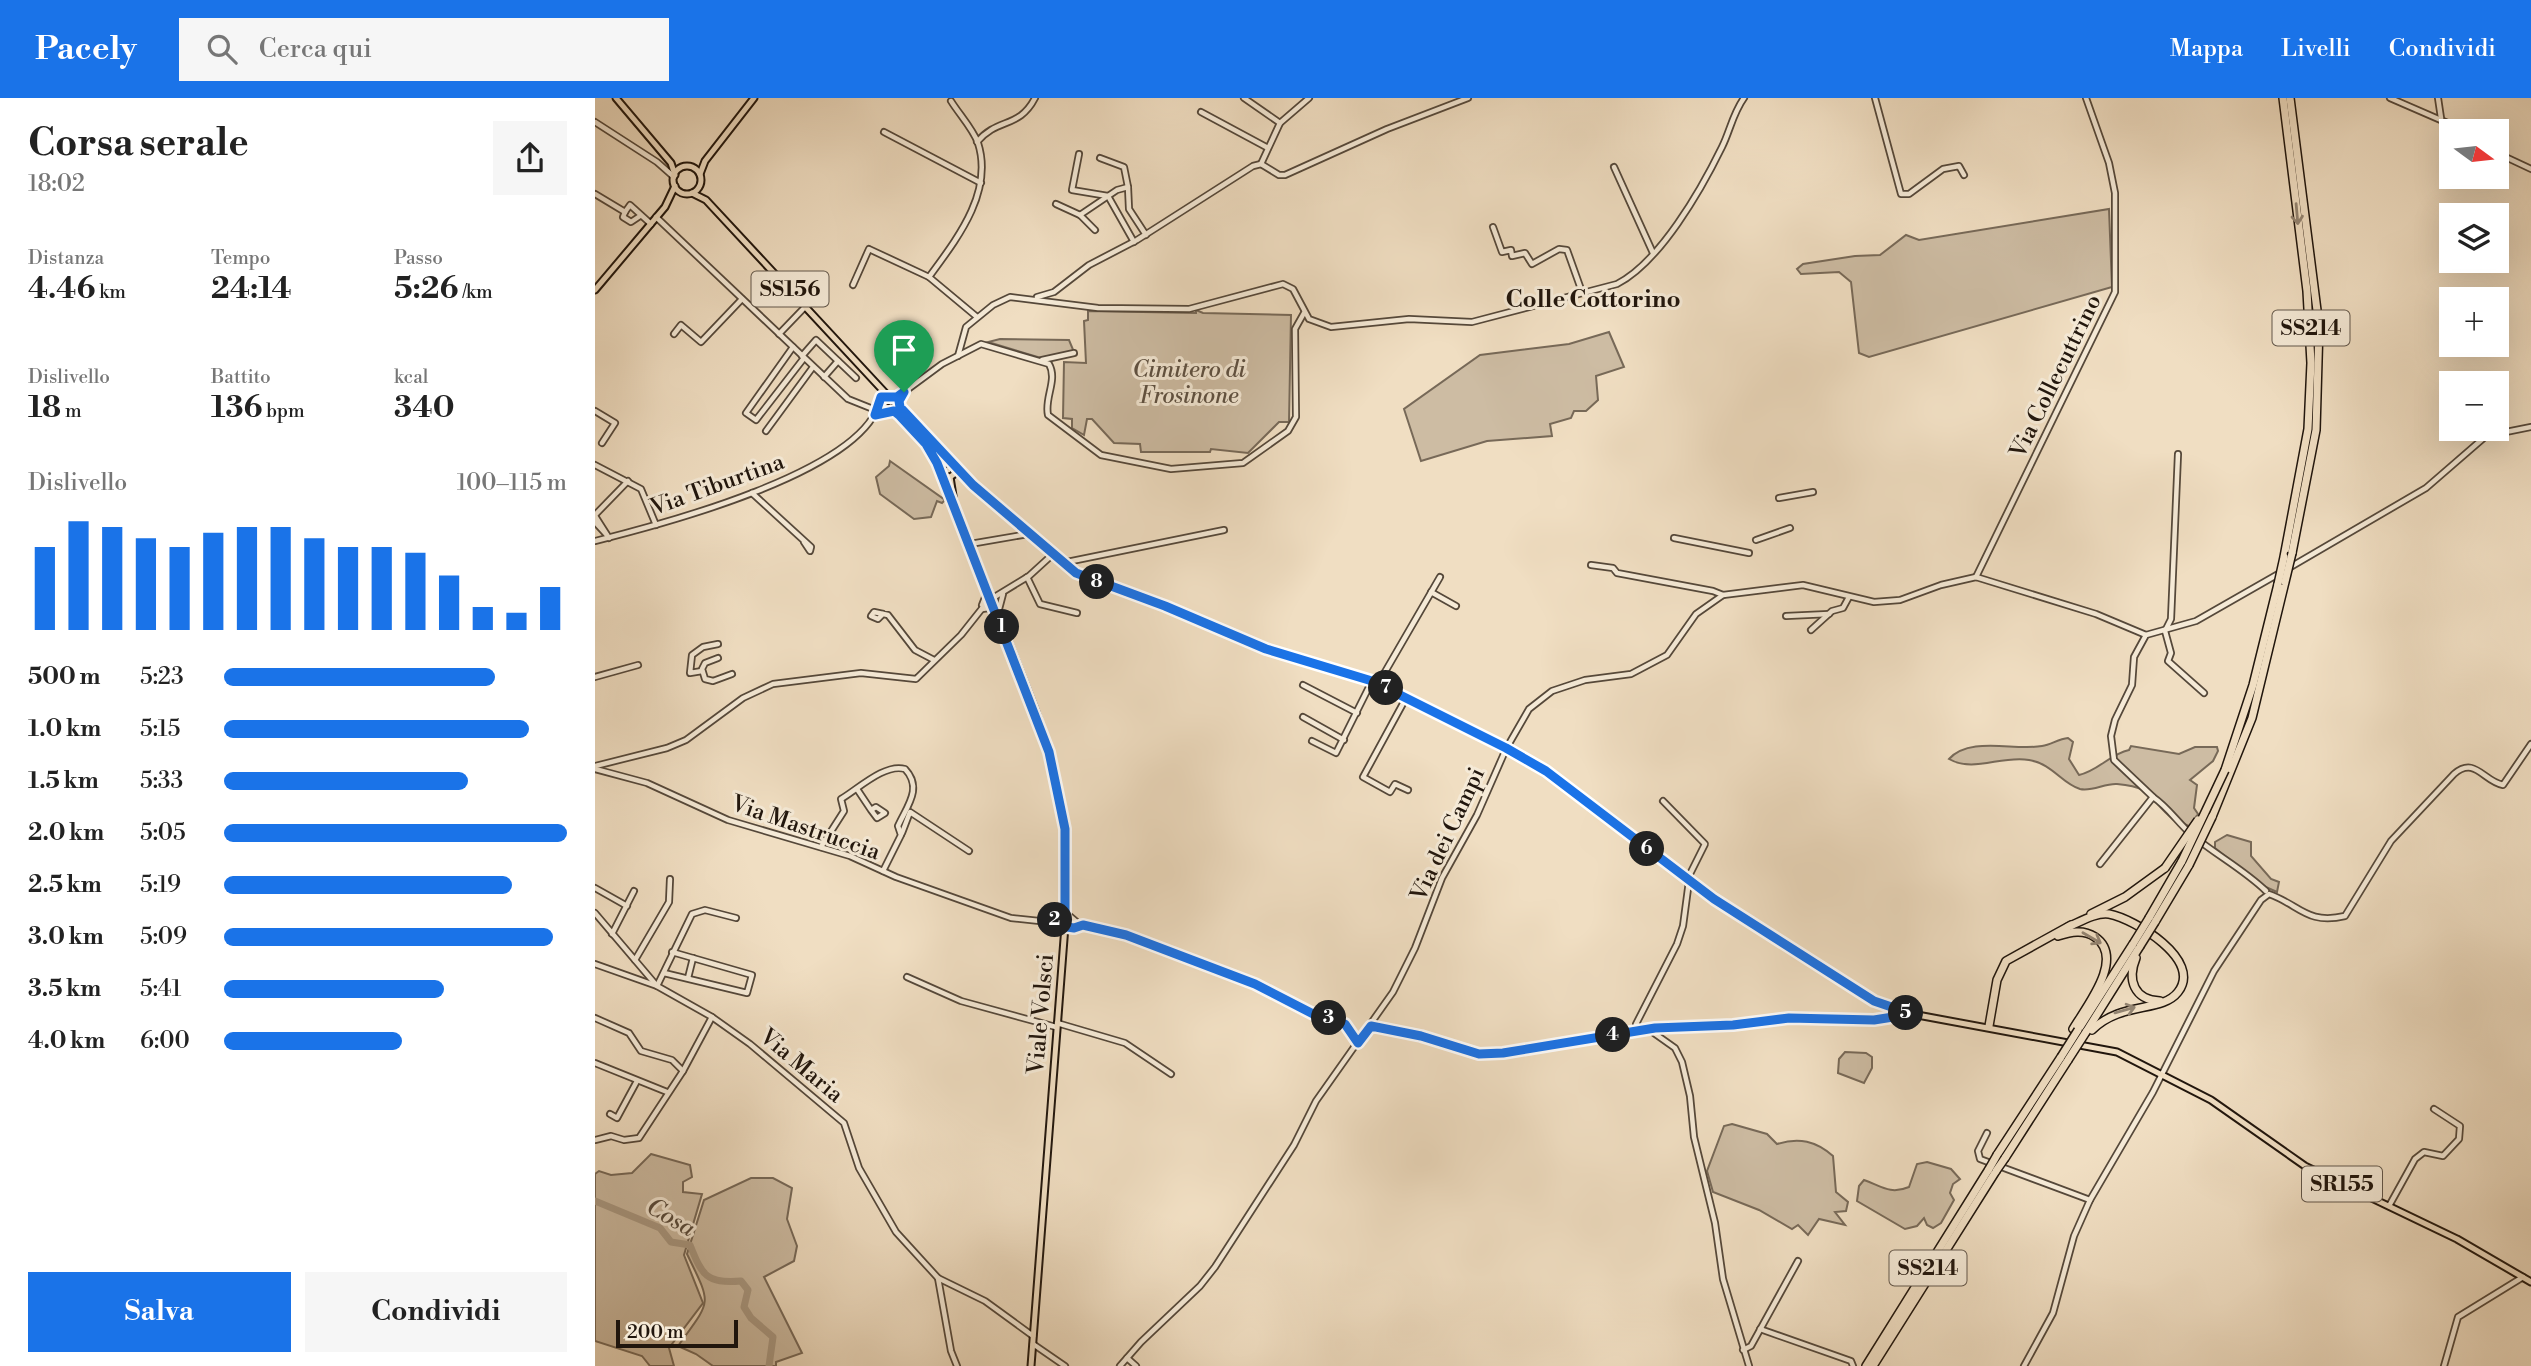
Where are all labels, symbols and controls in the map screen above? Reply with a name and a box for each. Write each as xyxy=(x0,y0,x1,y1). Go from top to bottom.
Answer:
search box xyxy=(179,18,669,81)
text: Pacely xyxy=(35,29,137,70)
icon: search xyxy=(203,30,241,68)
text: Cerca qui xyxy=(259,33,372,65)
text: Mappa xyxy=(2170,34,2243,64)
text: Livelli xyxy=(2281,34,2351,64)
text: Condividi xyxy=(2389,34,2496,64)
north arrow xyxy=(2439,119,2509,189)
map controls xyxy=(2439,119,2509,441)
text: Corsa serale xyxy=(28,120,249,167)
button: share xyxy=(493,121,567,195)
text: 18:02 xyxy=(28,170,85,198)
one-way arrow xyxy=(2291,203,2304,225)
button: layers xyxy=(2439,203,2509,273)
text: Distanza xyxy=(28,246,104,270)
text: Tempo xyxy=(211,246,270,270)
text: Passo xyxy=(394,246,443,270)
text: 4.46 xyxy=(28,270,95,308)
text: 24:14 xyxy=(211,270,292,308)
text: 5:26 xyxy=(394,270,458,308)
road number: SS156 xyxy=(751,272,829,306)
text: km xyxy=(95,280,126,304)
text: /km xyxy=(458,280,493,304)
district label: Colle Cottorino xyxy=(1505,285,1681,315)
button: + xyxy=(2439,287,2509,357)
street label: Via Collecuttrino xyxy=(2004,290,2108,464)
road number: SS214 xyxy=(2273,310,2349,345)
pin xyxy=(874,320,934,392)
icon: arrive xyxy=(885,331,923,369)
park label: Cimitero di Frosinone xyxy=(1132,356,1246,410)
text: Dislivello xyxy=(28,365,110,389)
text: Battito xyxy=(211,365,271,389)
text: kcal xyxy=(394,365,428,389)
button: − xyxy=(2439,371,2509,441)
text: 18 xyxy=(28,389,61,427)
text: 136 xyxy=(211,389,262,427)
text: 340 xyxy=(394,389,454,427)
text: m xyxy=(61,399,82,423)
text: bpm xyxy=(262,399,305,423)
street label: Via Tiburtina xyxy=(646,448,789,522)
text: Dislivello xyxy=(28,469,127,497)
text: 100–115 m xyxy=(457,469,567,497)
pin: 8 xyxy=(1079,564,1115,600)
text: 8 xyxy=(1090,569,1103,593)
pin: 1 xyxy=(985,610,1019,644)
text: 1 xyxy=(997,614,1006,638)
text: 500 m xyxy=(28,663,100,691)
text: 5:23 xyxy=(140,663,184,691)
pin: 7 xyxy=(1369,670,1403,706)
text: 7 xyxy=(1380,675,1391,699)
text: 1.0 km xyxy=(28,715,101,743)
text: 5:15 xyxy=(140,715,180,743)
street label: Via dei Campi xyxy=(1404,763,1491,907)
text: 1.5 km xyxy=(28,767,99,795)
text: 5:33 xyxy=(140,767,183,795)
street label: Via Mastruccia xyxy=(727,789,884,867)
text: 2.0 km xyxy=(28,819,104,847)
text: 5:05 xyxy=(140,819,186,847)
pin: 6 xyxy=(1629,832,1665,866)
text: 6 xyxy=(1641,836,1652,860)
text: 2.5 km xyxy=(28,871,102,899)
text: 5:19 xyxy=(140,871,181,899)
pin: 2 xyxy=(1037,902,1072,938)
text: 2 xyxy=(1049,907,1060,931)
text: 3.0 km xyxy=(28,923,104,951)
text: 5:09 xyxy=(140,923,187,951)
one-way arrow xyxy=(2082,931,2102,945)
street label: Viale Volsci xyxy=(1022,953,1060,1077)
text: 3.5 km xyxy=(28,975,101,1003)
text: 5:41 xyxy=(140,975,181,1003)
pin: 5 xyxy=(1889,996,1923,1030)
pin: 3 xyxy=(1311,1000,1347,1035)
text: 5 xyxy=(1900,1000,1911,1024)
one-way arrow xyxy=(2113,1003,2136,1016)
text: 3 xyxy=(1323,1005,1334,1029)
pin: 4 xyxy=(1595,1018,1631,1052)
street label: Via Maria xyxy=(753,1022,849,1109)
text: 4 xyxy=(1606,1022,1619,1046)
text: 4.0 km xyxy=(28,1027,105,1055)
text: 6:00 xyxy=(140,1027,190,1055)
road number: SR155 xyxy=(2302,1166,2382,1202)
water label: Cosa xyxy=(641,1192,701,1244)
road number: SS214 xyxy=(1889,1250,1967,1286)
button: Salva xyxy=(28,1272,291,1352)
button: Condividi xyxy=(305,1272,567,1352)
scale bar xyxy=(616,1317,739,1349)
text: 200 m xyxy=(627,1320,684,1344)

